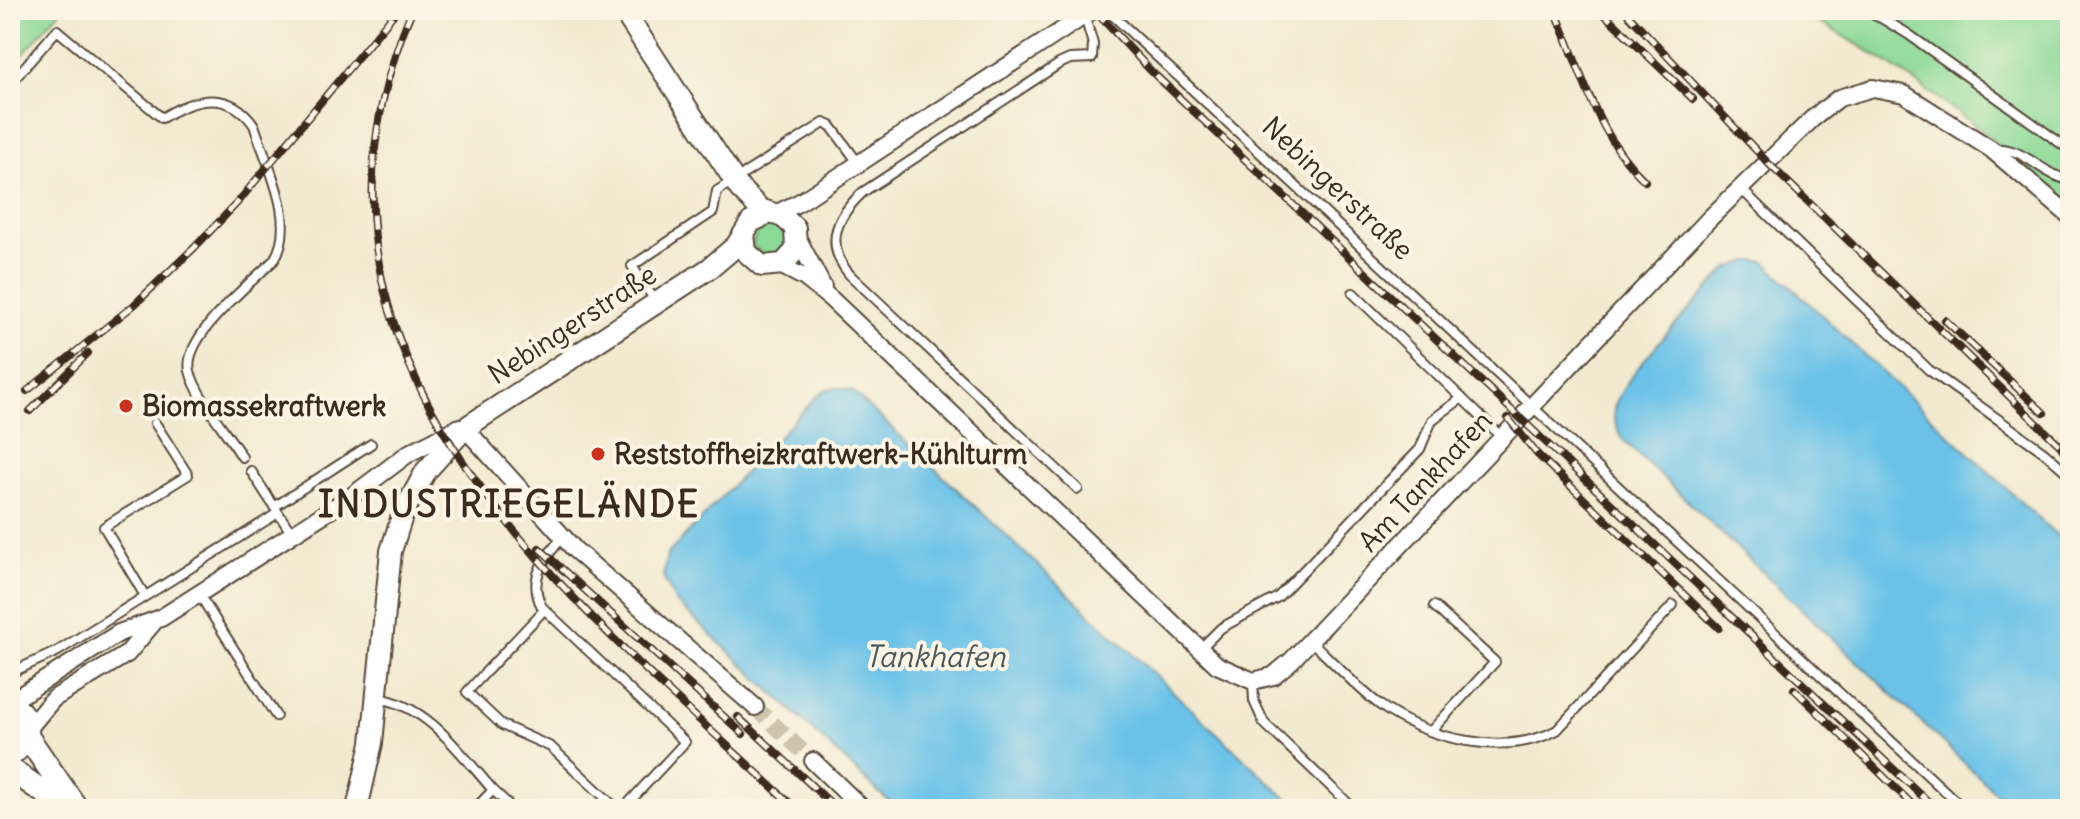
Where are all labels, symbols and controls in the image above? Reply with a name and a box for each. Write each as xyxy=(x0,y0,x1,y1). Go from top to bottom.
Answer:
street label: Nebingerstraße xyxy=(1255,109,1421,267)
street label: Nebingerstraße xyxy=(481,256,663,392)
place label: Biomassekraftwerk xyxy=(142,388,386,424)
marker: Biomassekraftwerk xyxy=(117,397,135,415)
street label: Am Tankhafen xyxy=(1350,403,1500,559)
place label: Reststoffheizkraftwerk-Kühlturm xyxy=(614,436,1028,472)
marker: Reststoffheizkraftwerk-Kühlturm xyxy=(589,445,607,463)
district label: INDUSTRIEGELÄNDE xyxy=(318,480,700,527)
water label: Tankhafen xyxy=(865,637,1006,675)

